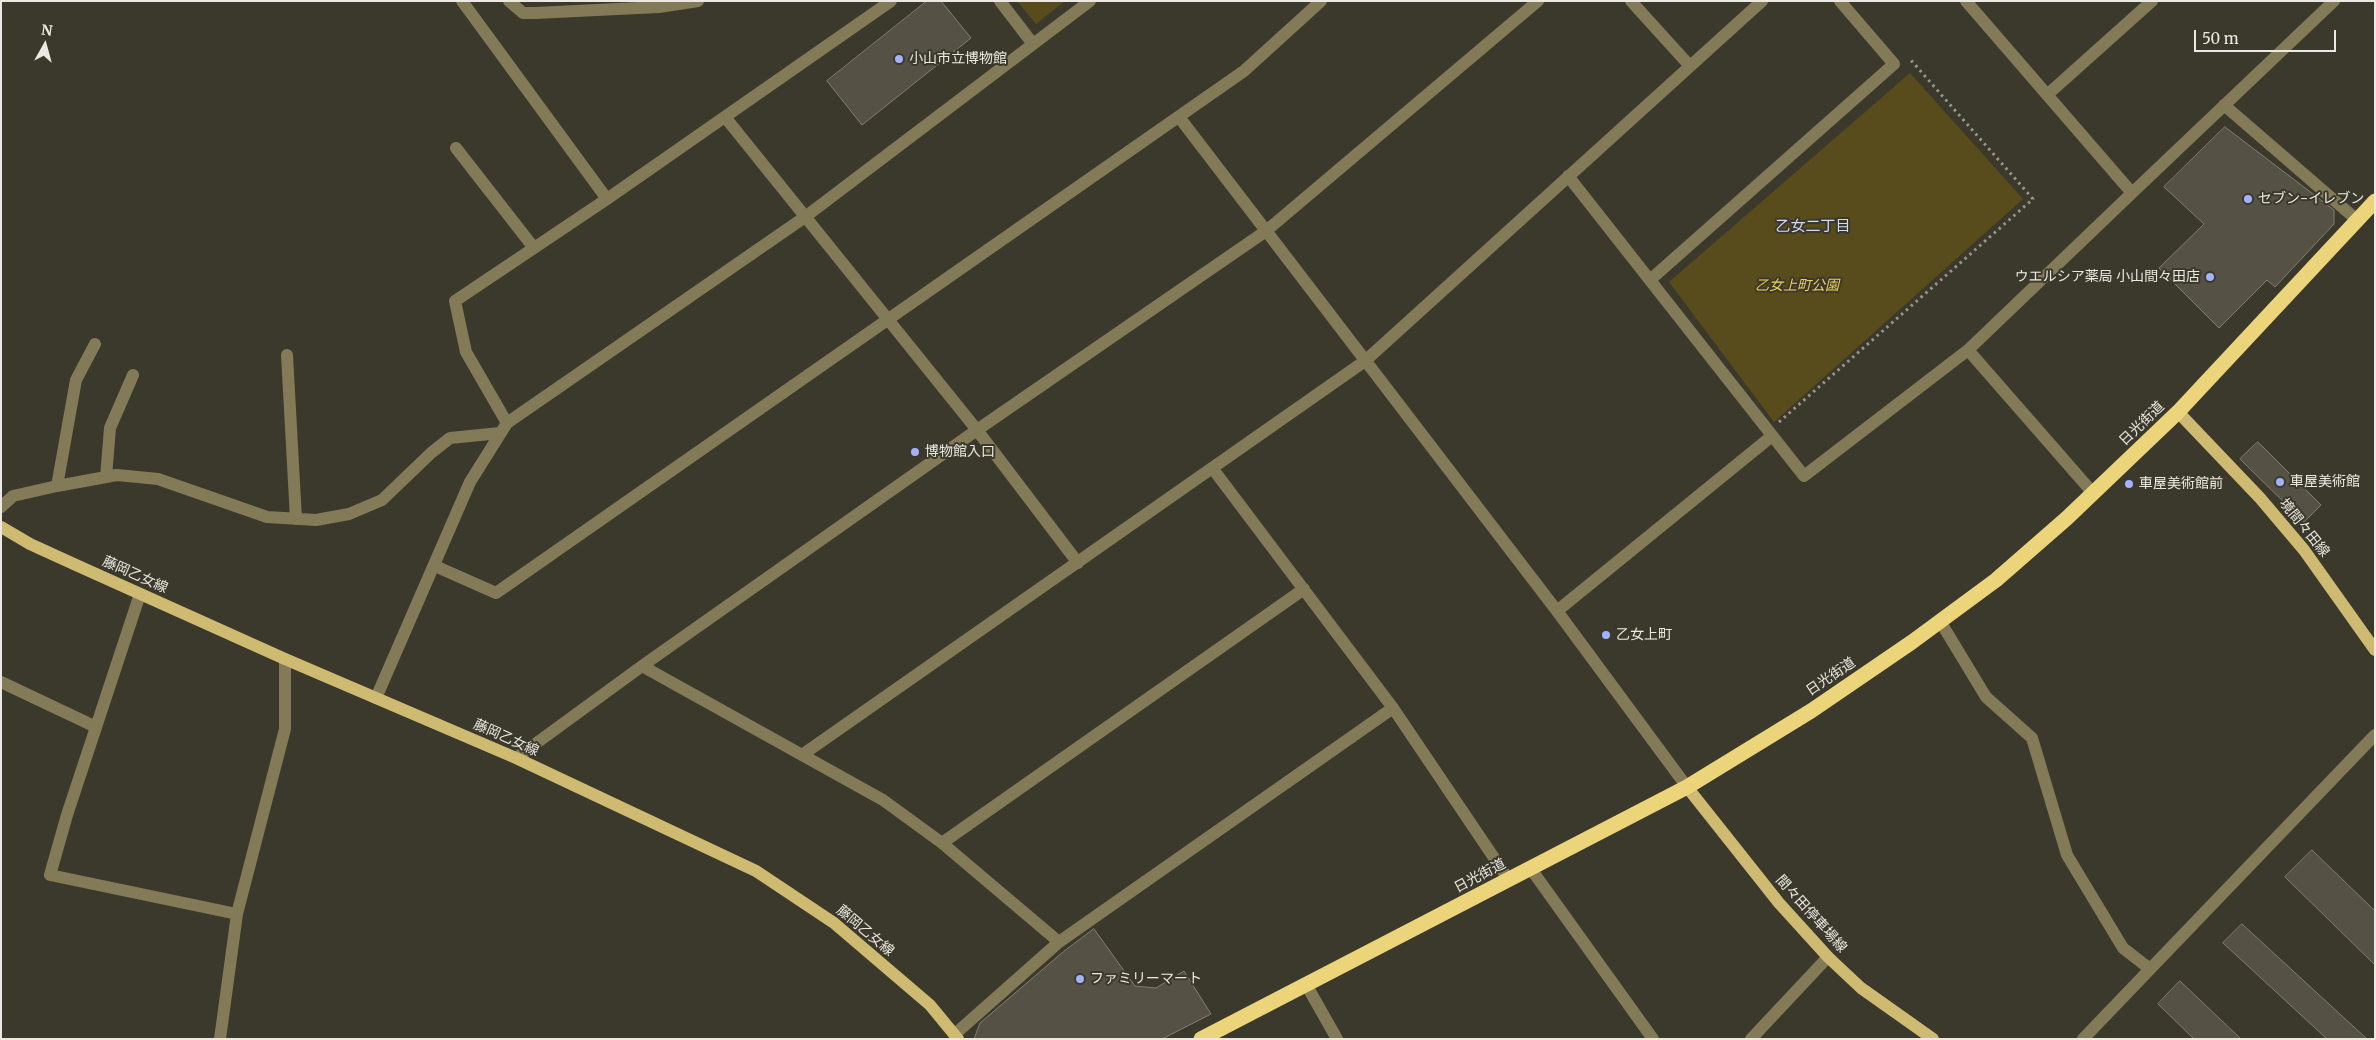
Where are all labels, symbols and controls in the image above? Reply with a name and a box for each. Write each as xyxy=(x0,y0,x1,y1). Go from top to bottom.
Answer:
north arrow xyxy=(20,20,70,70)
scale bar xyxy=(2196,20,2338,52)
text: N xyxy=(40,21,53,40)
text: 50 m xyxy=(2202,29,2239,48)
place label: 小山市立博物館 xyxy=(909,51,1007,67)
marker: 小山市立博物館 xyxy=(893,53,905,65)
place label: セブン-イレブン xyxy=(2258,191,2364,207)
marker: セブン-イレブン xyxy=(2242,193,2254,205)
district label: 乙女二丁目 xyxy=(1776,218,1850,236)
place label: ウエルシア薬局 小山間々田店 xyxy=(2015,269,2200,285)
marker: ウエルシア薬局 小山間々田店 xyxy=(2204,271,2216,283)
park label: 乙女上町公園 xyxy=(1755,278,1839,294)
street label: 日光街道 xyxy=(2116,399,2168,449)
place label: 博物館入口 xyxy=(925,444,995,460)
marker: 博物館入口 xyxy=(909,446,921,458)
place label: 車屋美術館 xyxy=(2290,474,2360,490)
place label: 車屋美術館前 xyxy=(2139,476,2223,492)
marker: 車屋美術館 xyxy=(2274,476,2286,488)
marker: 車屋美術館前 xyxy=(2123,478,2135,490)
street label: 境間々田線 xyxy=(2275,496,2333,560)
street label: 藤岡乙女線 xyxy=(100,553,170,597)
place label: 乙女上町 xyxy=(1616,627,1672,643)
marker: 乙女上町 xyxy=(1600,629,1612,641)
street label: 日光街道 xyxy=(1803,654,1859,700)
street label: 藤岡乙女線 xyxy=(471,716,541,760)
street label: 日光街道 xyxy=(1451,855,1509,897)
street label: 間々田停車場線 xyxy=(1772,872,1850,956)
street label: 藤岡乙女線 xyxy=(833,902,897,960)
place label: ファミリーマート xyxy=(1090,971,1202,987)
marker: ファミリーマート xyxy=(1074,973,1086,985)

